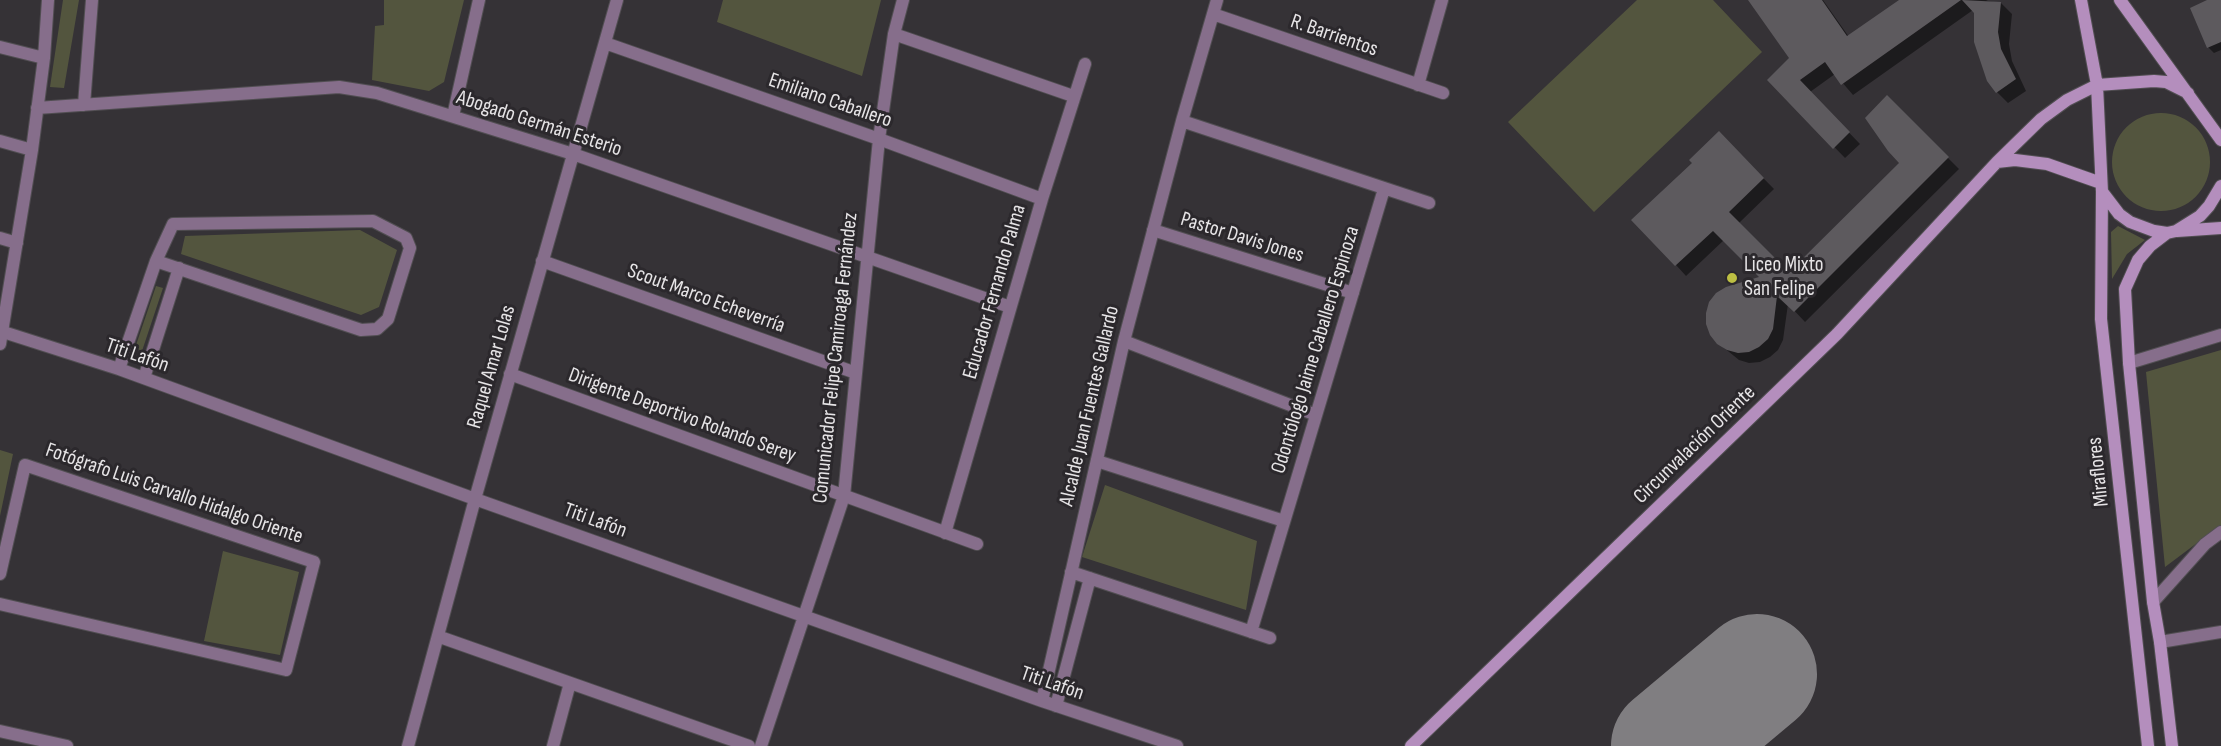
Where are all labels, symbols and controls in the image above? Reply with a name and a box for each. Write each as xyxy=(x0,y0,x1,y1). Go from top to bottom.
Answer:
street label: R. Barrientos xyxy=(1287,9,1381,63)
street label: Emiliano Caballero xyxy=(765,68,895,134)
street label: Abogado Germán Esterio xyxy=(453,85,625,163)
street label: Educador Fernando Palma xyxy=(958,202,1032,382)
street label: Pastor Davis Jones xyxy=(1177,207,1307,269)
street label: Comunicador Felipe Camiroaga Fernández xyxy=(808,211,864,505)
street label: Odontólogo Jaime Caballero Espinoza xyxy=(1266,223,1366,477)
place label: Liceo Mixto San Felipe xyxy=(1744,253,1824,303)
street label: Scout Marco Echeverría xyxy=(624,259,788,339)
marker: Liceo Mixto San Felipe xyxy=(1725,271,1739,285)
street label: Raquel Amar Lolas xyxy=(462,303,522,431)
street label: Alcalde Juan Fuentes Gallardo xyxy=(1055,303,1125,509)
street label: Titi Lafón xyxy=(102,333,172,379)
street label: Dirigente Deportivo Rolando Serey xyxy=(565,363,799,469)
street label: Circunvalación Oriente xyxy=(1629,380,1761,510)
street label: Miraflores xyxy=(2083,436,2115,508)
street label: Fotógrafo Luis Carvallo Hidalgo Oriente xyxy=(42,438,306,550)
street label: Titi Lafón xyxy=(560,498,630,544)
street label: Titi Lafón xyxy=(1017,661,1087,707)

